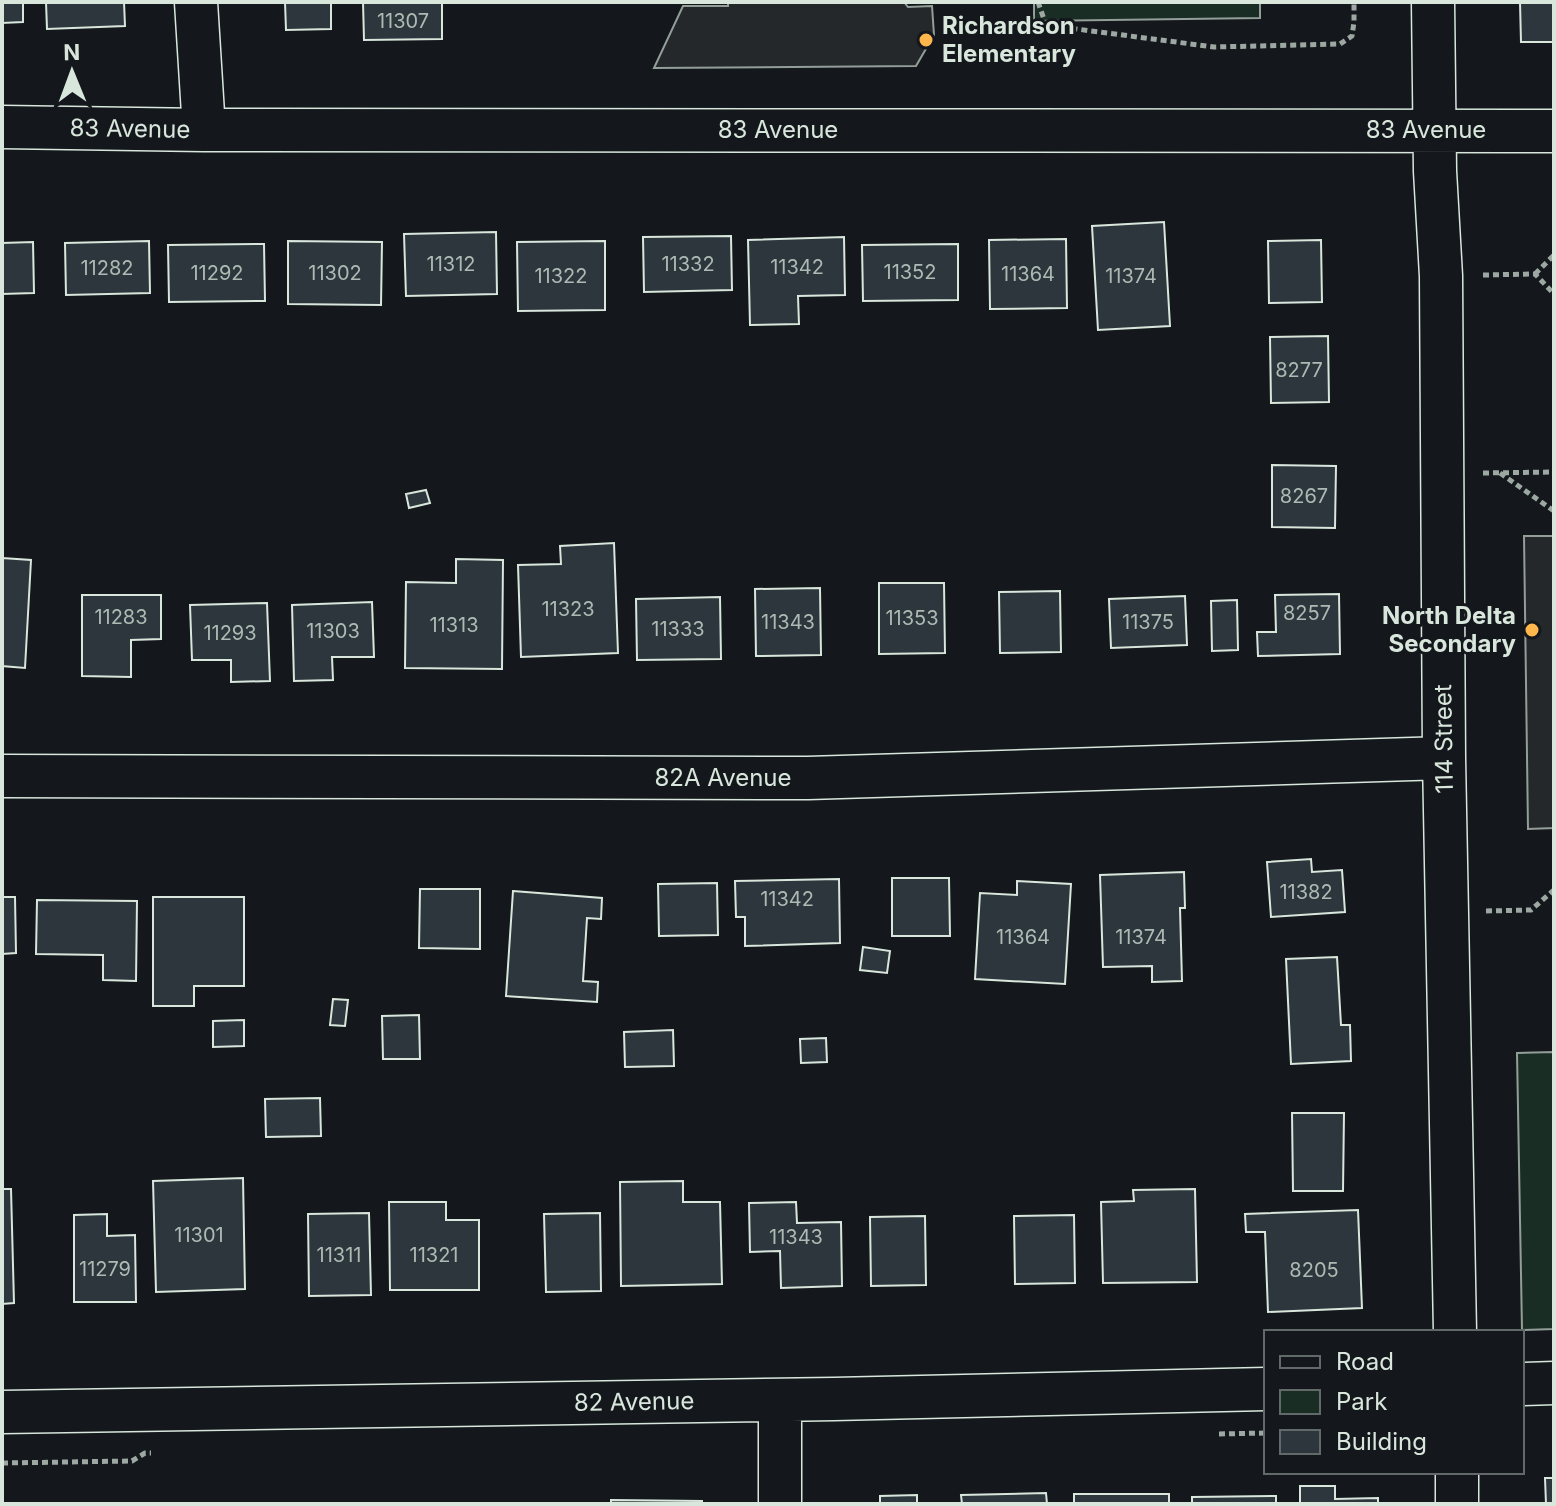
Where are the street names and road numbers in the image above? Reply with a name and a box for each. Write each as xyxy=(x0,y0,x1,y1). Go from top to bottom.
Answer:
street label: 83 Avenue xyxy=(69,113,191,144)
street label: 83 Avenue xyxy=(718,115,838,144)
street label: 83 Avenue xyxy=(1366,115,1486,144)
street label: 114 Street xyxy=(1428,684,1459,794)
street label: 82A Avenue xyxy=(654,763,792,792)
street label: 82 Avenue xyxy=(573,1386,695,1417)

